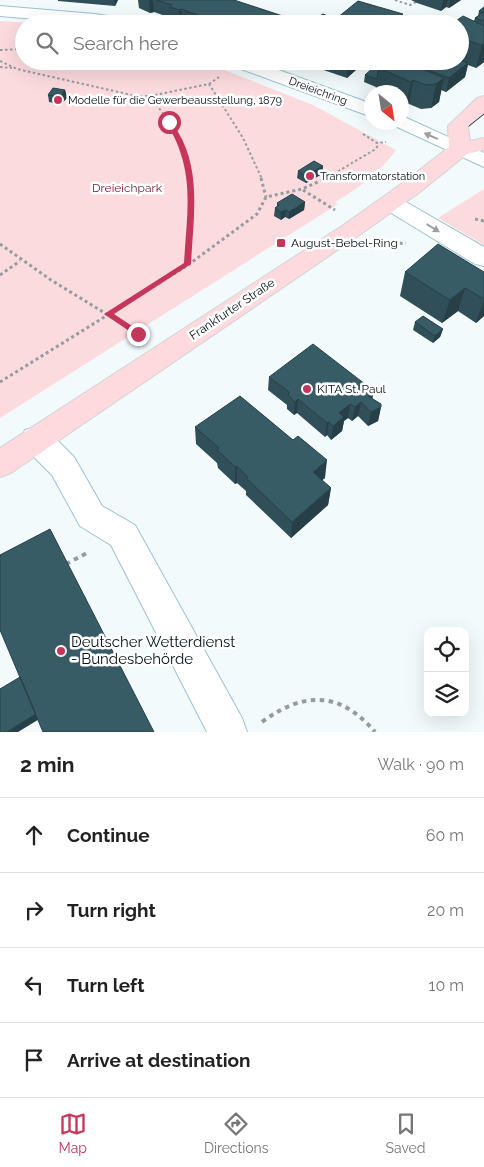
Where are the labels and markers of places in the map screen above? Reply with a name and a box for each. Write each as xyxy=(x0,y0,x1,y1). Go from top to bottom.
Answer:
marker: Modelle für die Gewerbeausstellung, 1879 xyxy=(52,94,64,106)
place label: Modelle für die Gewerbeausstellung, 1879 xyxy=(68,94,282,107)
marker: Transformatorstation xyxy=(304,170,316,182)
place label: Transformatorstation xyxy=(320,170,425,183)
place label: August-Bebel-Ring xyxy=(291,236,398,250)
marker: August-Bebel-Ring xyxy=(275,237,287,249)
place label: KITA St. Paul xyxy=(317,382,387,396)
marker: KITA St. Paul xyxy=(301,383,313,395)
place label: Deutscher Wetterdienst - Bundesbehörde xyxy=(71,633,235,668)
marker: Deutscher Wetterdienst - Bundesbehörde xyxy=(55,645,67,657)

